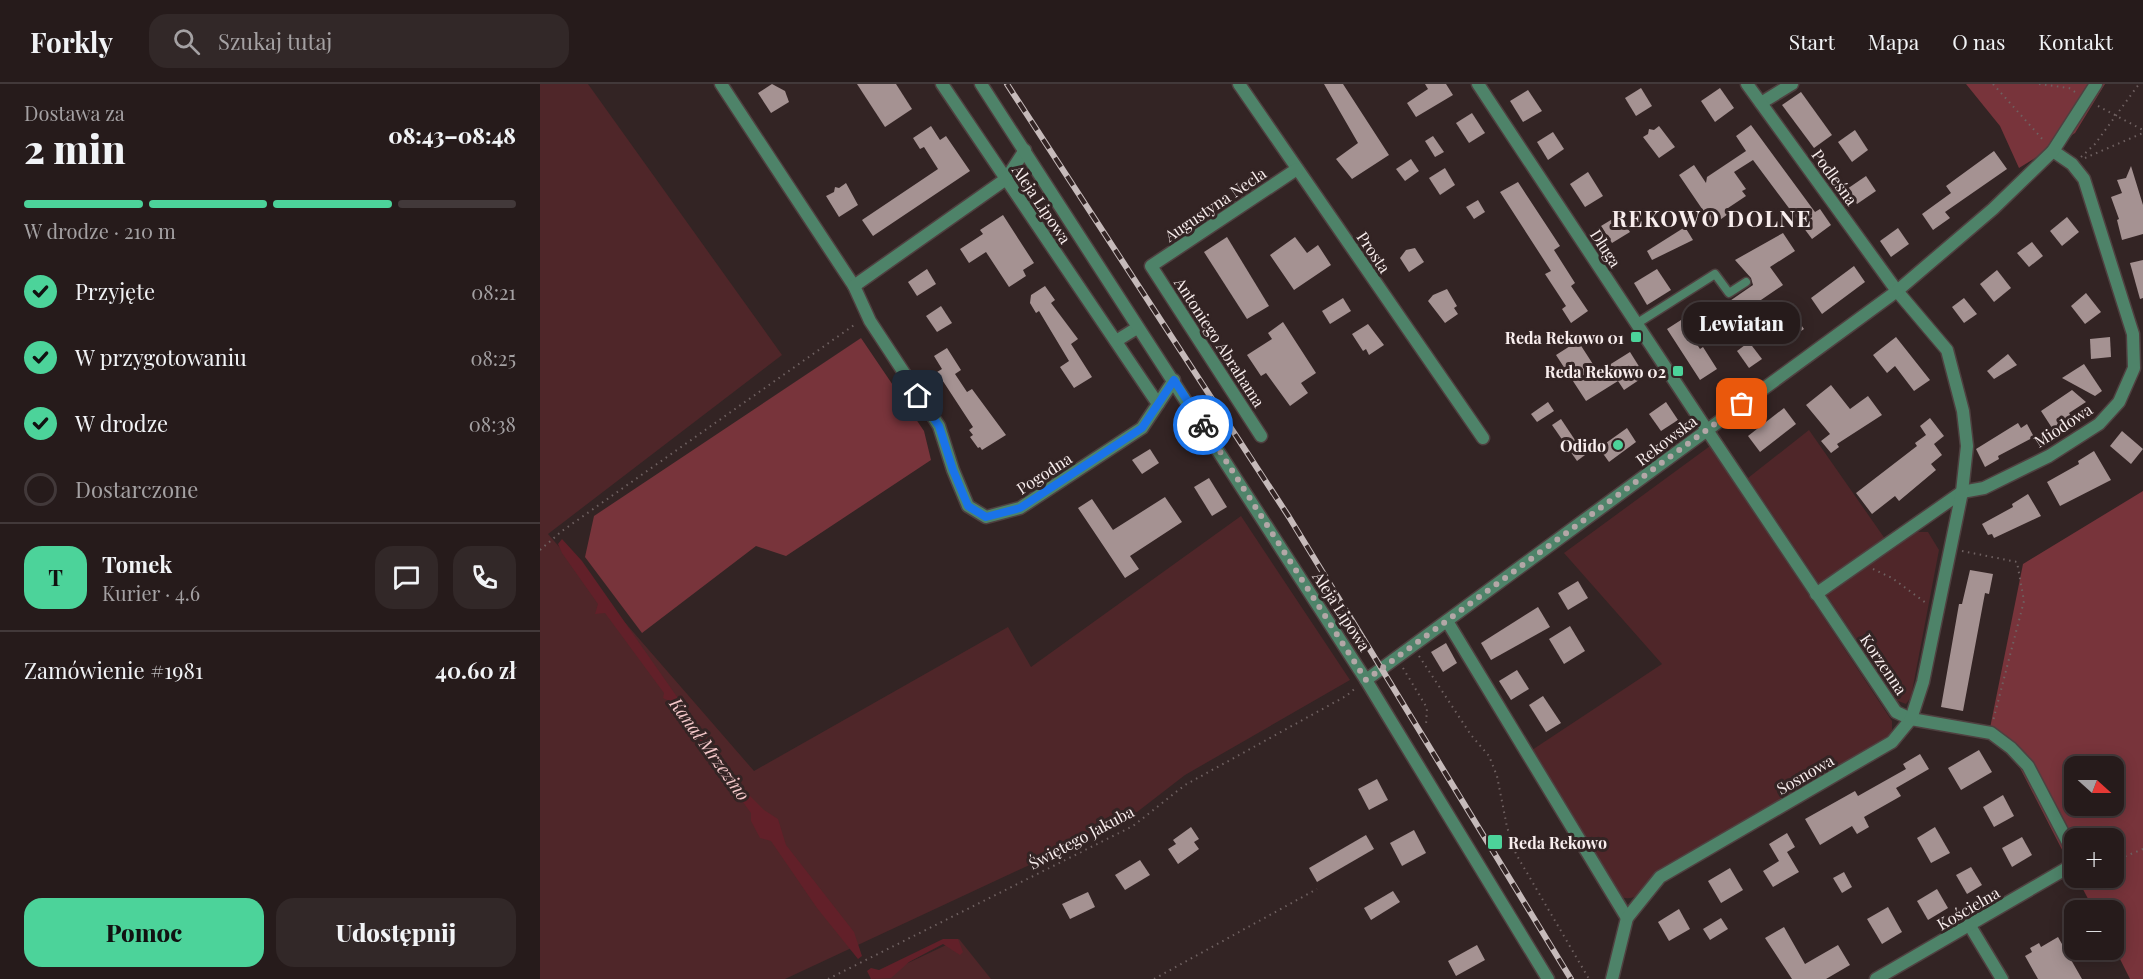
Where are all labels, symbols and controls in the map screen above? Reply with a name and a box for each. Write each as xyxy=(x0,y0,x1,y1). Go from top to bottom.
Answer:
search box xyxy=(149,14,569,68)
text: Forkly xyxy=(30,23,113,60)
icon: search xyxy=(170,25,203,58)
text: Szukaj tutaj xyxy=(218,26,332,56)
text: Start xyxy=(1789,27,1835,55)
text: Mapa xyxy=(1868,27,1919,55)
text: O nas xyxy=(1952,27,2005,55)
text: Kontakt xyxy=(2038,27,2113,55)
text: Dostawa za xyxy=(24,99,125,126)
text: 08:43–08:48 xyxy=(388,120,516,150)
text: 2 min xyxy=(24,122,126,174)
street label: Podleśna xyxy=(1808,145,1862,209)
street label: Aleja Lipowa xyxy=(1007,160,1076,248)
street label: Augustyna Necla xyxy=(1159,162,1270,246)
district label: REKOWO DOLNE xyxy=(1612,203,1812,233)
text: W drodze · 210 m xyxy=(24,217,176,244)
street label: Długa xyxy=(1586,225,1626,271)
street label: Prosta xyxy=(1353,227,1396,277)
street label: Antoniego Abrahama xyxy=(1170,272,1270,411)
icon: check xyxy=(24,275,57,308)
text: Przyjęte xyxy=(75,276,155,306)
text: 08:21 xyxy=(471,278,516,305)
callout: Lewiatan xyxy=(1684,302,1800,344)
text: Lewiatan xyxy=(1699,309,1784,336)
place label: Reda Rekowo 01 xyxy=(1505,327,1624,348)
marker: Reda Rekowo 01 xyxy=(1629,330,1643,344)
icon: check xyxy=(24,341,57,374)
text: W przygotowaniu xyxy=(75,342,247,372)
text: 08:25 xyxy=(470,344,516,371)
place label: Reda Rekowo 02 xyxy=(1545,361,1666,382)
marker: Reda Rekowo 02 xyxy=(1671,364,1685,378)
pin xyxy=(892,370,943,421)
pin xyxy=(1716,378,1767,429)
icon: home xyxy=(901,379,934,412)
icon: bag xyxy=(1725,387,1758,420)
courier xyxy=(1173,395,1233,455)
street label: Miodowa xyxy=(2030,398,2096,452)
icon: check xyxy=(24,407,57,440)
text: W drodze xyxy=(75,408,168,438)
icon: bike xyxy=(1187,409,1220,442)
text: 08:38 xyxy=(469,410,516,437)
street label: Rekowska xyxy=(1631,410,1701,470)
place label: Odido xyxy=(1560,435,1606,456)
marker: Odido xyxy=(1611,438,1625,452)
street label: Pogodna xyxy=(1012,447,1076,499)
text: Dostarczone xyxy=(75,474,198,504)
button: chat xyxy=(375,546,438,609)
button: phone xyxy=(453,546,516,609)
text: Tomek xyxy=(102,549,172,579)
text: T xyxy=(48,562,63,592)
street label: Aleja Lipowa xyxy=(1308,566,1376,655)
text: Kurier · 4.6 xyxy=(102,579,200,606)
street label: Korzenna xyxy=(1856,629,1912,699)
text: Zamówienie #1981 xyxy=(24,655,203,685)
text: 40.60 zł xyxy=(435,655,516,685)
water label: Kanał Mrzezino xyxy=(664,692,756,806)
street label: Sosnowa xyxy=(1772,749,1838,799)
north arrow xyxy=(2064,756,2124,816)
map controls xyxy=(2064,756,2124,960)
street label: Świętego Jakuba xyxy=(1025,800,1137,874)
button: + xyxy=(2064,828,2124,888)
place label: Reda Rekowo xyxy=(1508,832,1607,853)
marker: Reda Rekowo xyxy=(1486,833,1504,851)
street label: Kościelna xyxy=(1933,882,2003,934)
button: Pomoc xyxy=(24,898,264,967)
button: Udostępnij xyxy=(276,898,516,967)
button: − xyxy=(2064,900,2124,960)

